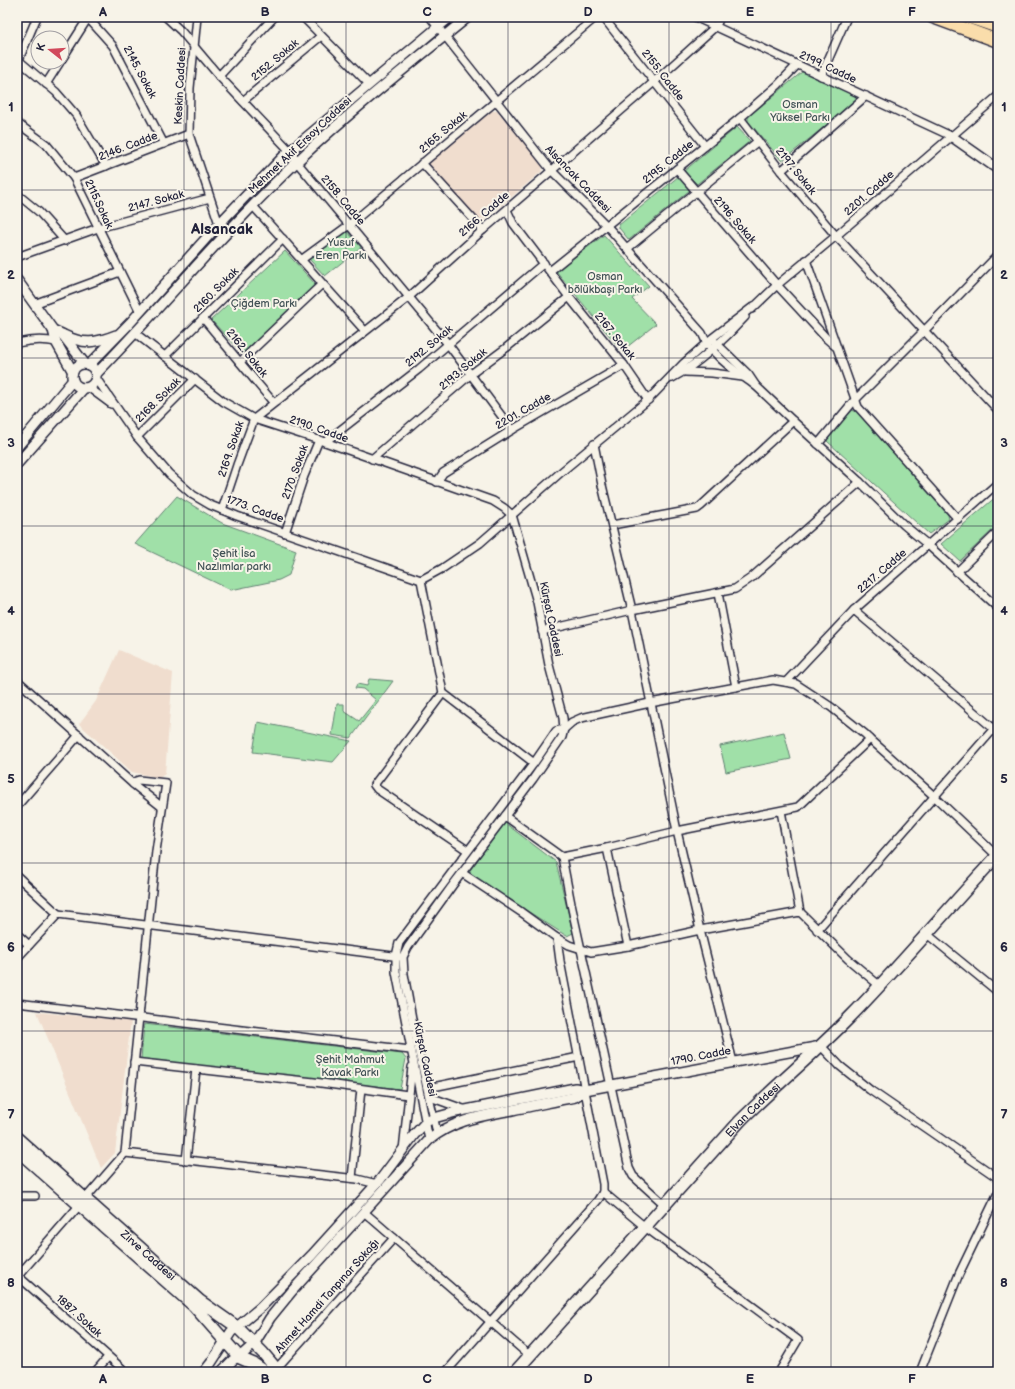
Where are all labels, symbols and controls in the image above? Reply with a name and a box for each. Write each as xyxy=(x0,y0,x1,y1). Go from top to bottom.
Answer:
text: A xyxy=(98,4,107,20)
text: B xyxy=(260,4,270,20)
text: C xyxy=(422,4,432,20)
text: D xyxy=(583,4,593,20)
text: E xyxy=(746,4,755,20)
text: F xyxy=(908,4,916,20)
north arrow xyxy=(30,30,70,70)
street label: 2152. Sokak xyxy=(249,36,302,84)
text: K xyxy=(34,41,48,53)
street label: 2145. Sokak xyxy=(121,43,160,101)
street label: Keskin Caddesi xyxy=(171,47,189,125)
street label: 2155. Cadde xyxy=(639,47,687,104)
street label: 2199. Cadde xyxy=(797,48,859,86)
street label: Mehmet Akif Ersoy Caddesi xyxy=(246,94,354,196)
park label: Osman Yüksel Parkı xyxy=(769,98,830,124)
text: 1 xyxy=(8,99,14,115)
text: 1 xyxy=(1001,99,1007,115)
street label: 2165. Sokak xyxy=(417,108,470,156)
street label: 2146. Cadde xyxy=(97,129,160,163)
street label: 2195. Cadde xyxy=(640,137,696,186)
street label: Alsancak Caddesi xyxy=(543,143,613,215)
street label: 2197. Sokak xyxy=(773,145,819,198)
street label: 2201. Cadde xyxy=(841,167,897,218)
street label: 2158. Cadde xyxy=(318,172,368,228)
street label: 2115.Sokak xyxy=(82,177,116,231)
street label: 2147. Sokak xyxy=(127,187,186,215)
street label: 2166. Cadde xyxy=(456,188,512,239)
street label: 2196. Sokak xyxy=(711,194,759,247)
district label: Alsancak xyxy=(190,220,253,239)
park label: Yusuf Eren Parkı xyxy=(315,236,367,262)
street label: 2160. Sokak xyxy=(191,264,242,315)
text: 2 xyxy=(7,267,15,283)
text: 2 xyxy=(1000,267,1008,283)
park label: Osman bölükbaşı Parkı xyxy=(568,270,642,296)
park label: Çiğdem Parkı xyxy=(231,297,297,310)
street label: 2167. Sokak xyxy=(592,310,638,363)
street label: 2192. Sokak xyxy=(403,322,456,370)
street label: 2162. Sokak xyxy=(224,326,271,380)
street label: 2193. Sokak xyxy=(436,345,490,393)
street label: 2168. Sokak xyxy=(133,374,184,425)
street label: 2201. Cadde xyxy=(493,390,554,432)
street label: 2190. Cadde xyxy=(288,413,351,445)
street label: 2169. Sokak xyxy=(215,419,247,479)
text: 3 xyxy=(7,435,15,451)
text: 3 xyxy=(1000,435,1008,451)
street label: 2170. Sokak xyxy=(279,442,311,501)
street label: 1773. Cadde xyxy=(225,493,286,526)
street label: 2217. Cadde xyxy=(855,546,910,596)
park label: Şehit İsa Nazlımlar parkı xyxy=(197,547,271,573)
street label: Kürşat Caddesi xyxy=(537,580,565,658)
text: 4 xyxy=(7,603,15,619)
text: 4 xyxy=(1000,603,1008,619)
text: 5 xyxy=(7,771,15,787)
text: 5 xyxy=(1000,771,1008,787)
text: 6 xyxy=(7,939,15,955)
text: 6 xyxy=(1000,939,1008,955)
street label: Kürşat Caddesi xyxy=(411,1020,439,1098)
street label: 1790. Cadde xyxy=(670,1044,733,1068)
park label: Şehit Mahmut Kavak Parkı xyxy=(316,1053,385,1079)
street label: Elvan Caddesi xyxy=(723,1080,783,1139)
text: 7 xyxy=(7,1107,15,1123)
text: 7 xyxy=(1000,1107,1008,1123)
street label: Zirve Caddesi xyxy=(117,1227,179,1283)
street label: Ahmet Hamdi Tanpınar Sokağı xyxy=(272,1236,382,1356)
text: 8 xyxy=(7,1275,15,1291)
text: 8 xyxy=(1000,1275,1008,1291)
street label: 1887. Sokak xyxy=(53,1292,105,1340)
text: A xyxy=(98,1371,107,1387)
text: B xyxy=(260,1371,270,1387)
text: C xyxy=(422,1371,432,1387)
text: D xyxy=(583,1371,593,1387)
text: E xyxy=(746,1371,755,1387)
text: F xyxy=(908,1371,916,1387)

